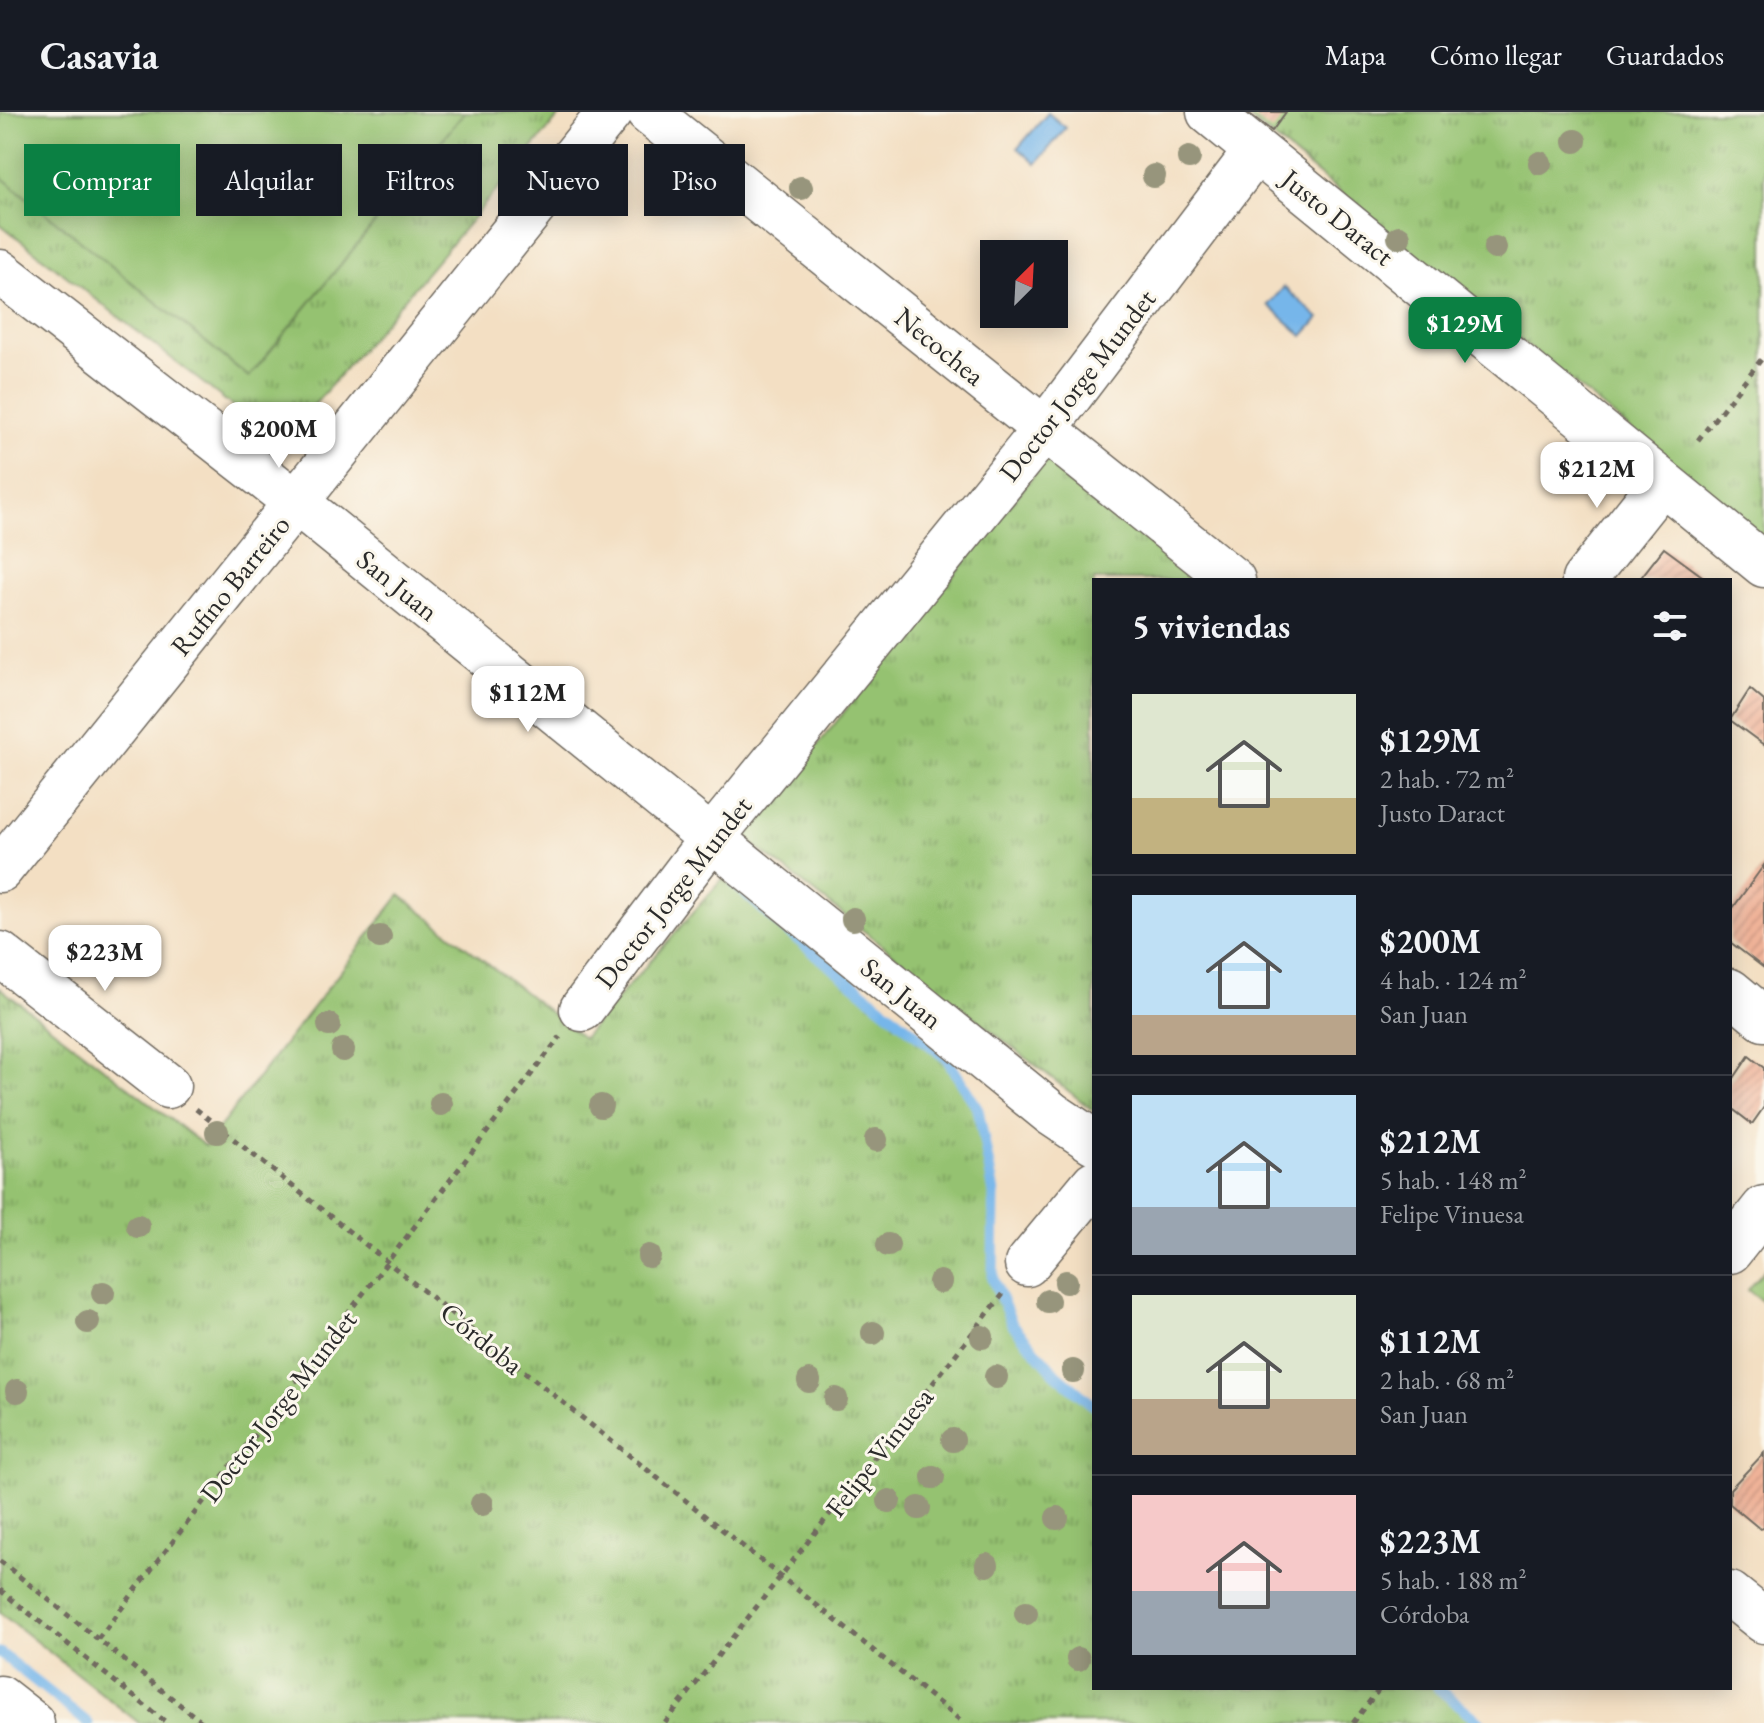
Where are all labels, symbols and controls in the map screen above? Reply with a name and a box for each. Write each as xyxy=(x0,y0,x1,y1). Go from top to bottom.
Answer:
text: Casavia xyxy=(40,31,159,80)
text: Mapa xyxy=(1325,37,1386,73)
text: Cómo llegar xyxy=(1430,37,1562,73)
text: Guardados xyxy=(1606,37,1724,73)
chip: Comprar xyxy=(24,144,180,216)
chip: Alquilar xyxy=(196,144,342,216)
chip: Filtros xyxy=(358,144,482,216)
chip: Nuevo xyxy=(498,144,628,216)
chip: Piso xyxy=(644,144,745,216)
street label: Justo Daract xyxy=(1273,159,1402,273)
north arrow xyxy=(980,240,1068,328)
map controls xyxy=(980,240,1068,328)
street label: Doctor Jorge Mundet xyxy=(991,282,1163,488)
pin: $129M xyxy=(1409,297,1521,365)
street label: Necochea xyxy=(888,299,993,394)
text: $129M xyxy=(1426,306,1504,340)
pin: $200M xyxy=(223,402,335,470)
text: $200M xyxy=(240,411,318,445)
pin: $212M xyxy=(1541,442,1653,510)
text: $212M xyxy=(1558,451,1636,485)
street label: Rufino Barreiro xyxy=(162,507,298,663)
street label: San Juan xyxy=(350,541,446,629)
text: 5 viviendas xyxy=(1132,604,1290,648)
icon: filters xyxy=(1648,604,1692,648)
pin: $112M xyxy=(472,666,584,734)
text: $112M xyxy=(489,675,567,709)
text: $129M xyxy=(1380,718,1481,762)
icon: home xyxy=(1196,726,1292,822)
text: 2 hab. · 72 m² xyxy=(1380,762,1514,796)
street label: Doctor Jorge Mundet xyxy=(587,789,759,995)
text: Justo Daract xyxy=(1380,796,1505,830)
text: $200M xyxy=(1380,919,1481,963)
pin: $223M xyxy=(49,925,161,993)
icon: home xyxy=(1196,927,1292,1023)
text: $223M xyxy=(66,934,144,968)
street label: San Juan xyxy=(854,949,950,1037)
text: 4 hab. · 124 m² xyxy=(1380,963,1526,997)
text: San Juan xyxy=(1380,997,1468,1031)
text: $212M xyxy=(1380,1119,1481,1163)
icon: home xyxy=(1196,1127,1292,1223)
text: 5 hab. · 148 m² xyxy=(1380,1163,1526,1197)
text: Felipe Vinuesa xyxy=(1380,1197,1524,1231)
street label: Córdoba xyxy=(433,1294,531,1383)
street label: Doctor Jorge Mundet xyxy=(192,1303,364,1509)
text: $112M xyxy=(1380,1319,1481,1363)
icon: home xyxy=(1196,1327,1292,1423)
text: 2 hab. · 68 m² xyxy=(1380,1363,1514,1397)
street label: Felipe Vinuesa xyxy=(817,1379,941,1524)
text: San Juan xyxy=(1380,1397,1468,1431)
text: $223M xyxy=(1380,1519,1481,1563)
icon: home xyxy=(1196,1527,1292,1623)
text: 5 hab. · 188 m² xyxy=(1380,1563,1526,1597)
text: Córdoba xyxy=(1380,1597,1469,1631)

